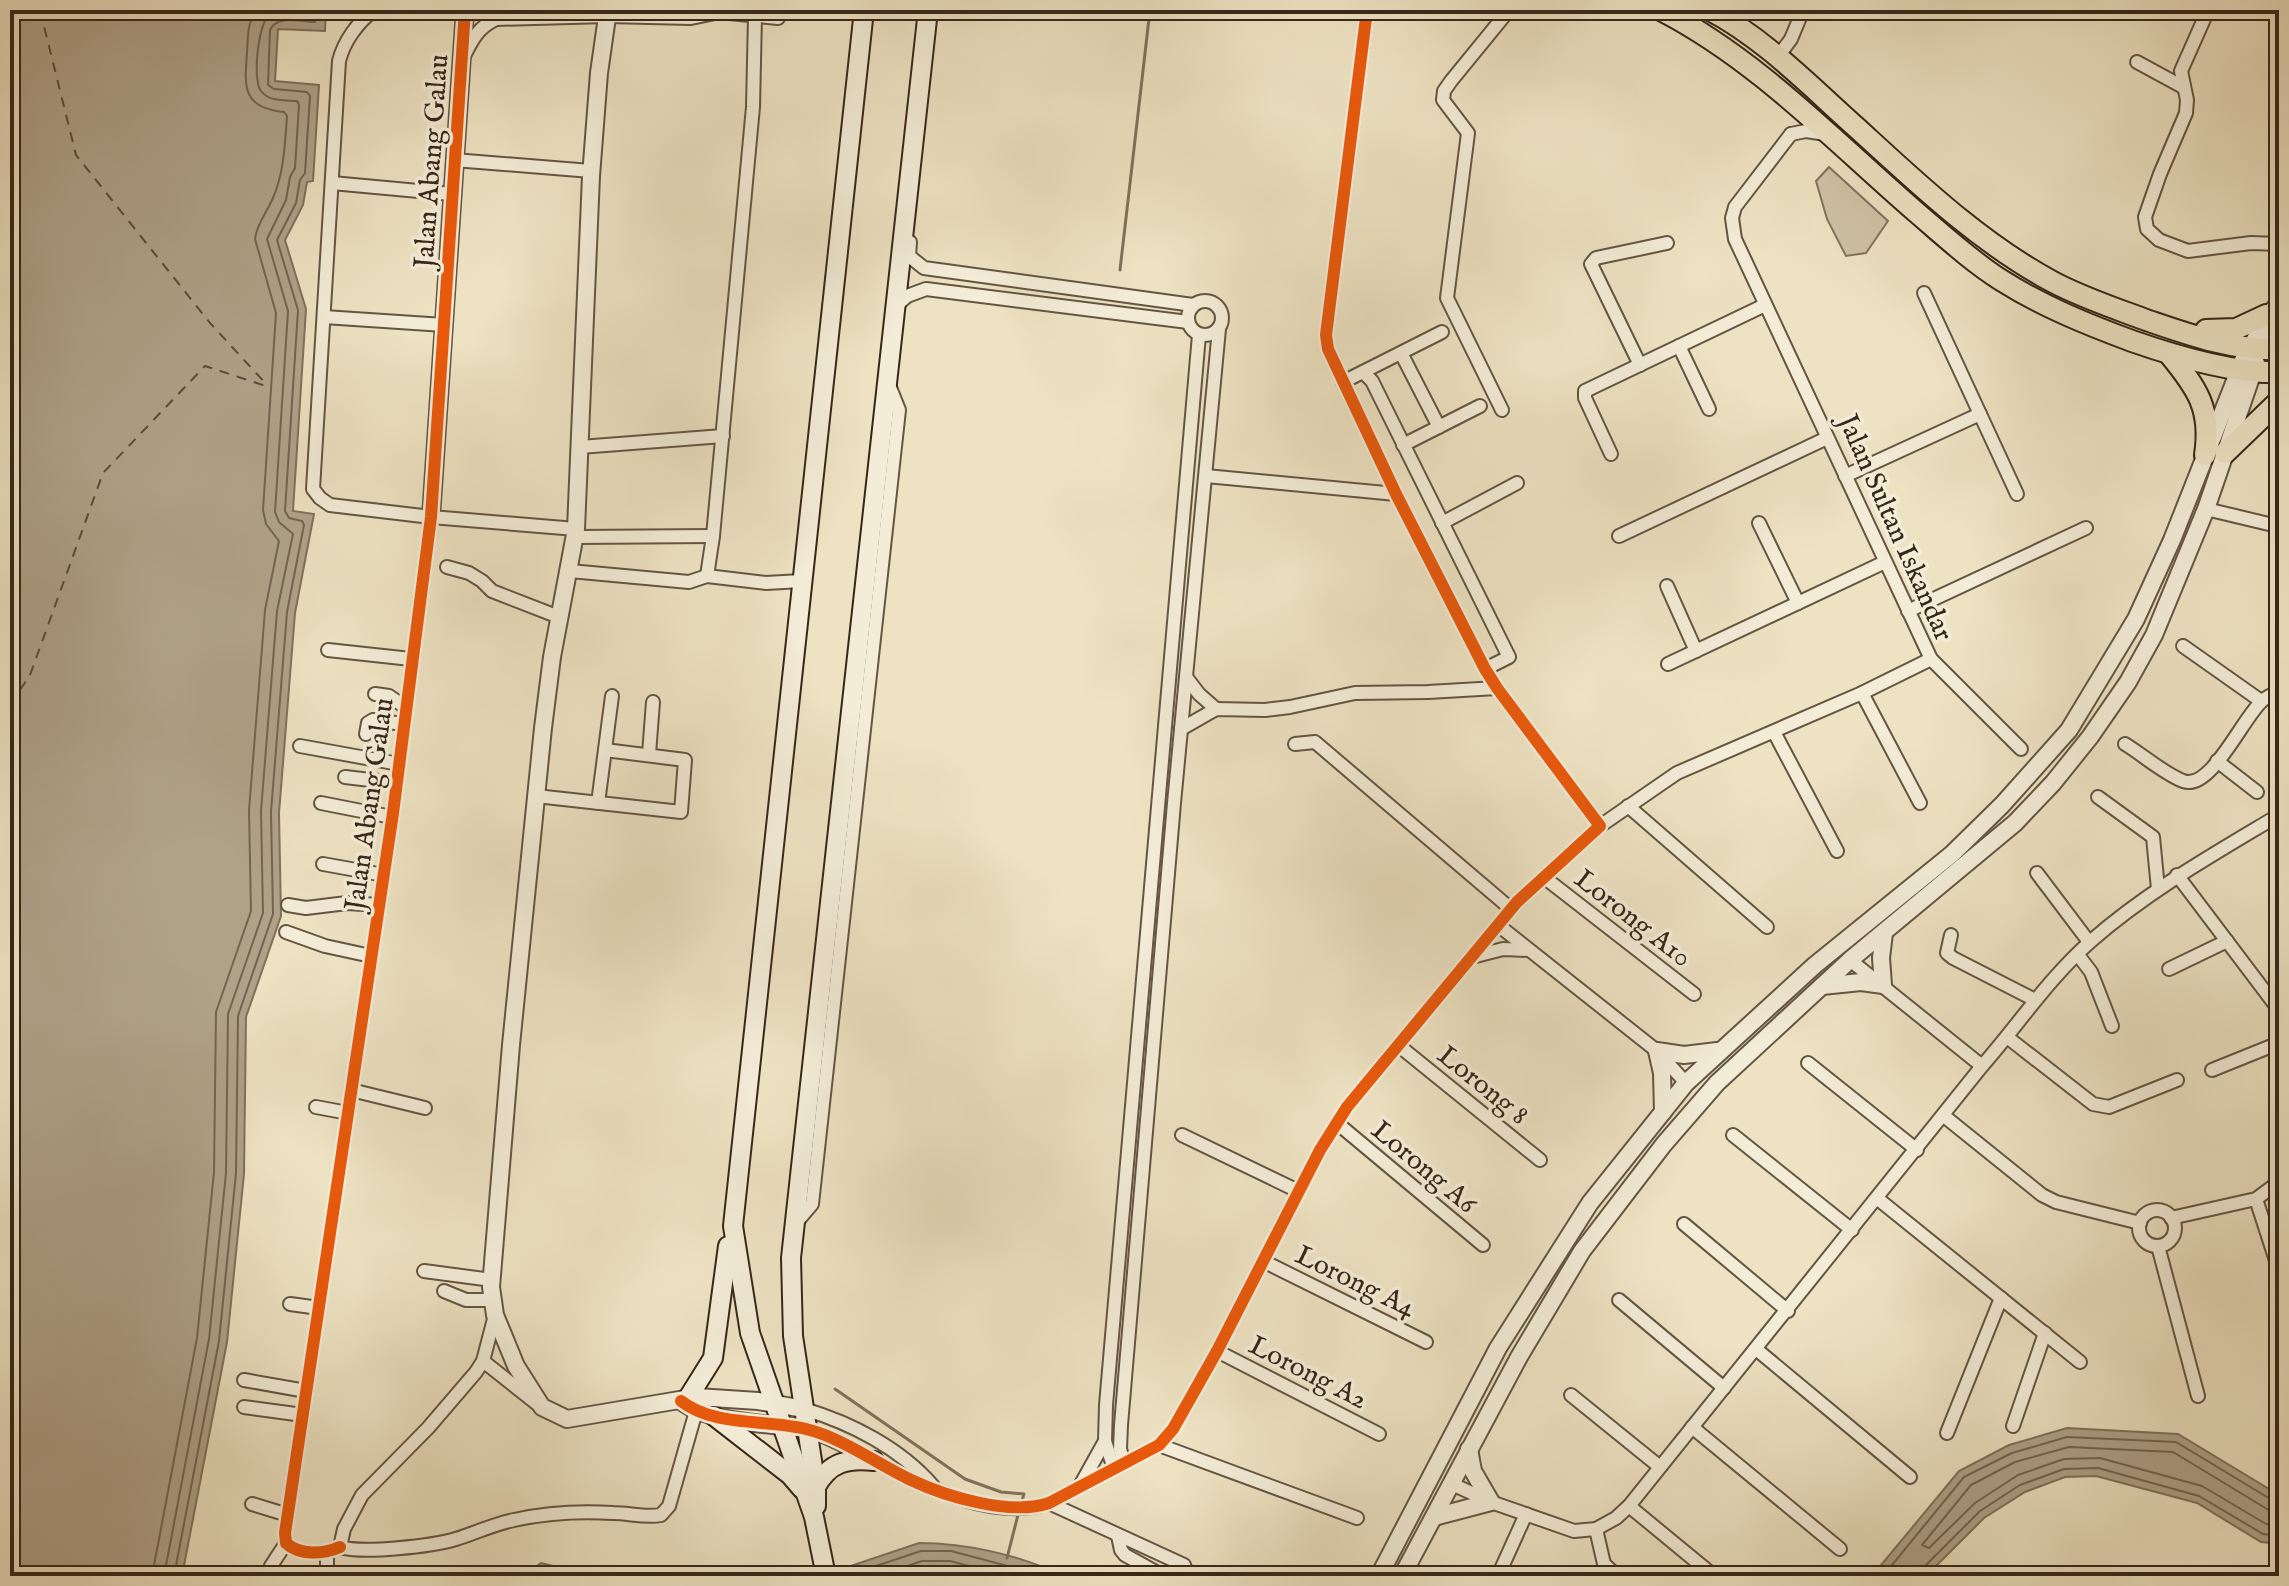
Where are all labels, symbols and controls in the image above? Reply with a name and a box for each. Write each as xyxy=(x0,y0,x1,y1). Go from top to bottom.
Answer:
street label: Jalan Abang Galau xyxy=(407,53,457,272)
street label: Jalan Sultan Iskandar xyxy=(1828,407,1960,647)
street label: Jalan Abang Galau xyxy=(338,696,403,916)
street label: Lorong A10 xyxy=(1567,862,1698,976)
street label: Lorong 8 xyxy=(1430,1038,1535,1133)
street label: Lorong A6 xyxy=(1363,1114,1484,1223)
street label: Lorong A4 xyxy=(1289,1238,1421,1326)
street label: Lorong A2 xyxy=(1243,1328,1373,1418)

